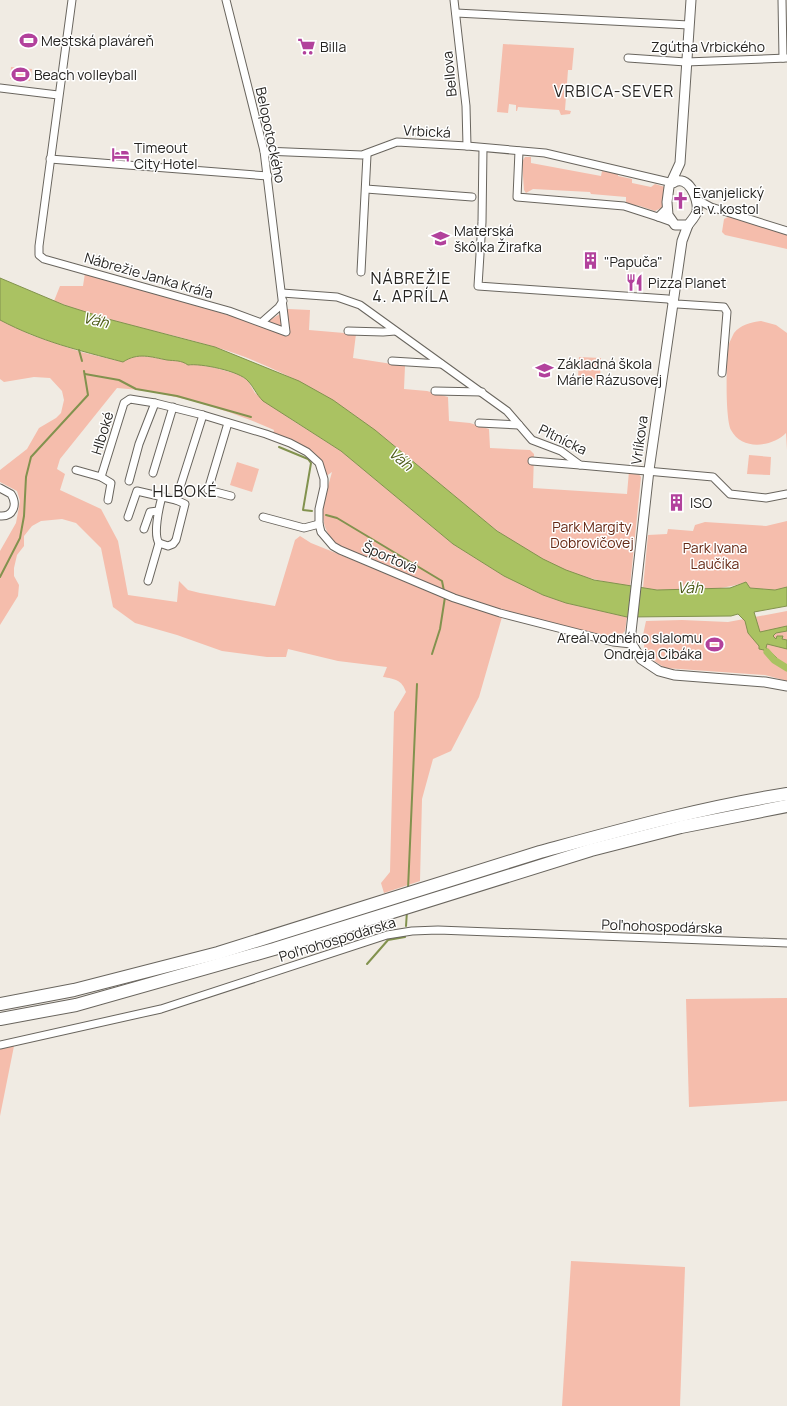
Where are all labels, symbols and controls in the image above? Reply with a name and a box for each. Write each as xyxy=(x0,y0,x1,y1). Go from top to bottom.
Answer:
sports icon: Mestská plaváreň xyxy=(18,30,38,50)
place label: Mestská plaváreň xyxy=(41,31,154,50)
supermarket icon: Billa xyxy=(297,36,317,56)
place label: Billa xyxy=(320,37,346,56)
street label: Zgútha Vrbického xyxy=(651,37,765,56)
street label: Bellova xyxy=(437,50,461,98)
sports icon: Beach volleyball xyxy=(11,64,31,84)
place label: Beach volleyball xyxy=(34,65,137,84)
district label: VRBICA-SEVER xyxy=(554,80,674,102)
street label: Belopotockého xyxy=(252,85,290,185)
street label: Vrbická xyxy=(403,120,451,142)
place label: Timeout City Hotel xyxy=(134,138,198,173)
hotel icon: Timeout City Hotel xyxy=(111,145,131,165)
place label: Evanjelický a. v. kostol xyxy=(693,183,765,218)
church icon: Evanjelický a. v. kostol xyxy=(670,190,690,210)
place label: Materská škôlka Žirafka xyxy=(454,221,542,256)
school or university icon: Materská škôlka Žirafka xyxy=(431,228,451,248)
street label: Nábrežie Janka Kráľa xyxy=(82,247,216,303)
building icon: "Papuča" xyxy=(581,251,601,271)
place label: "Papuča" xyxy=(604,252,663,271)
district label: NÁBREŽIE 4. APRÍLA xyxy=(371,267,451,307)
restaurant icon: Pizza Planet xyxy=(625,272,645,292)
place label: Pizza Planet xyxy=(648,273,727,292)
water label: Váh xyxy=(81,307,112,333)
place label: Základná škola Márie Rázusovej xyxy=(557,354,662,389)
school or university icon: Základná škola Márie Rázusovej xyxy=(534,361,554,381)
street label: Hlboké xyxy=(86,409,118,457)
street label: Vrlíkova xyxy=(626,414,652,466)
street label: Pltnícka xyxy=(536,419,590,459)
water label: Váh xyxy=(384,443,418,476)
district label: HLBOKÉ xyxy=(152,480,218,502)
building icon: ISO xyxy=(667,492,687,512)
place label: ISO xyxy=(690,493,712,512)
park label: Park Margity Dobrovičovej xyxy=(550,517,634,552)
street label: Športová xyxy=(360,537,420,577)
park label: Park Ivana Laučíka xyxy=(683,538,747,573)
water label: Váh xyxy=(677,577,704,598)
place label: Areál vodného slalomu Ondreja Cibáka xyxy=(557,628,702,663)
sports icon: Areál vodného slalomu Ondreja Cibáka xyxy=(705,635,725,655)
street label: Poľnohospodárska xyxy=(276,912,398,966)
street label: Poľnohospodárska xyxy=(601,914,723,938)

